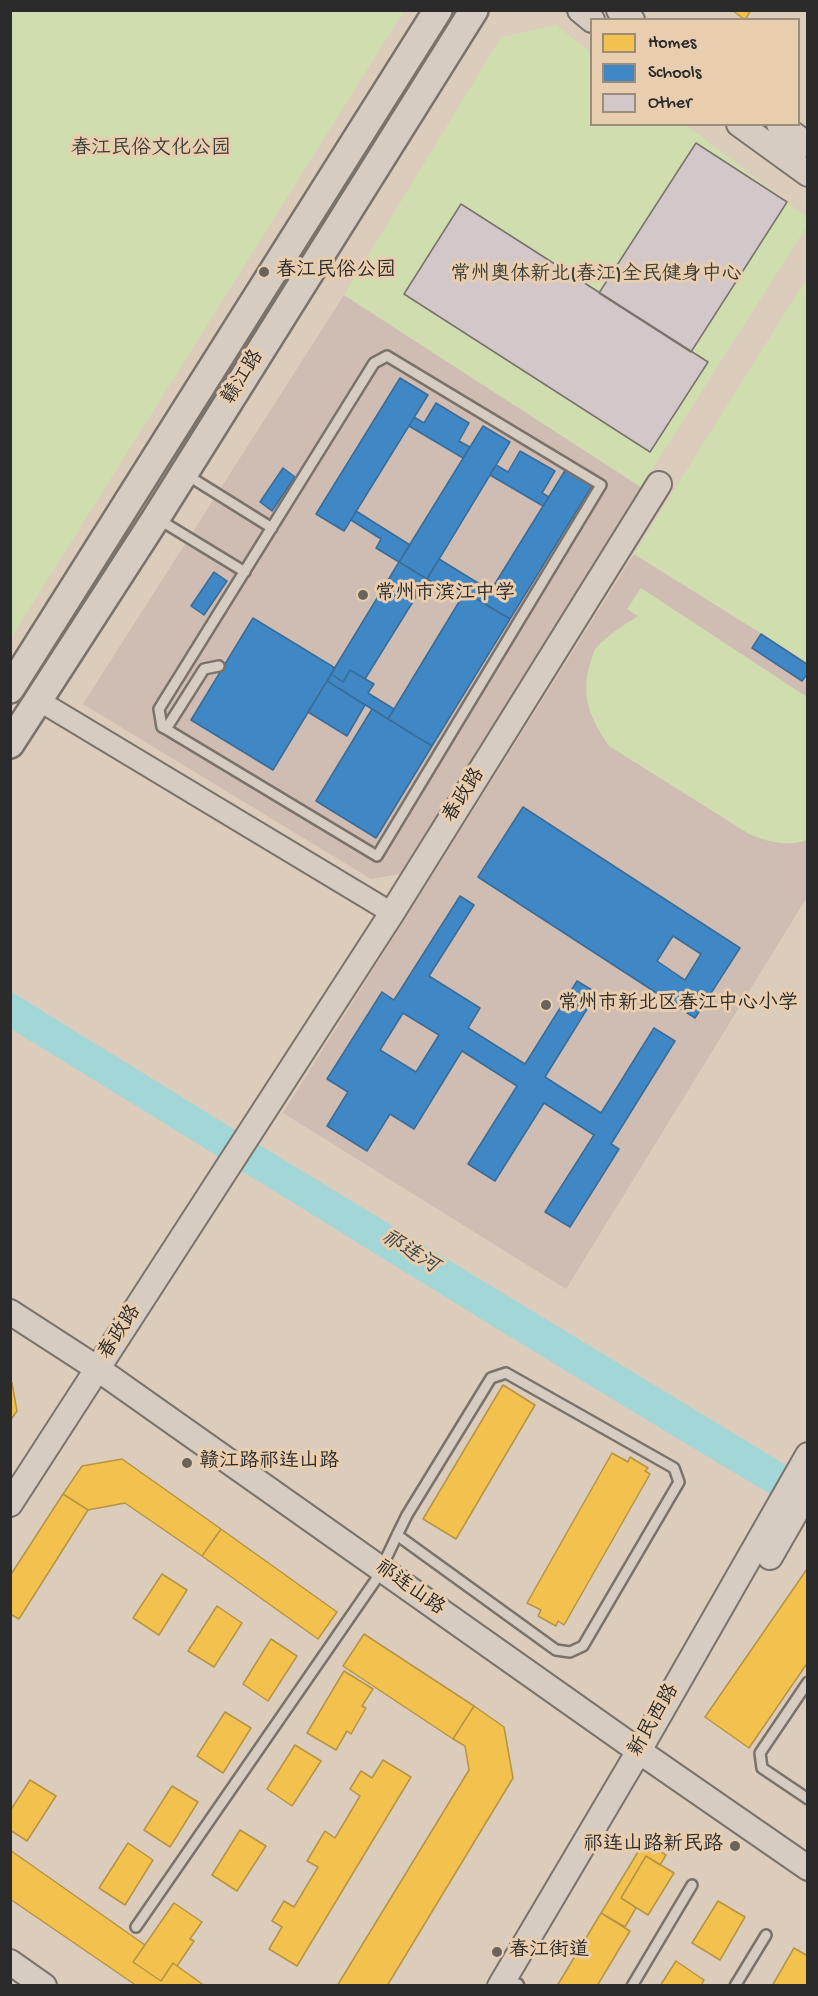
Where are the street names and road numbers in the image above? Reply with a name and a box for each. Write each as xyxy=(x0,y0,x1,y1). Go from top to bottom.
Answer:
street label: 赣江路 xyxy=(218,346,270,410)
street label: 春政路 xyxy=(439,764,491,828)
street label: 春政路 xyxy=(95,1301,147,1365)
street label: 祁连山路 xyxy=(369,1556,449,1622)
street label: 新民西路 xyxy=(625,1680,685,1762)

